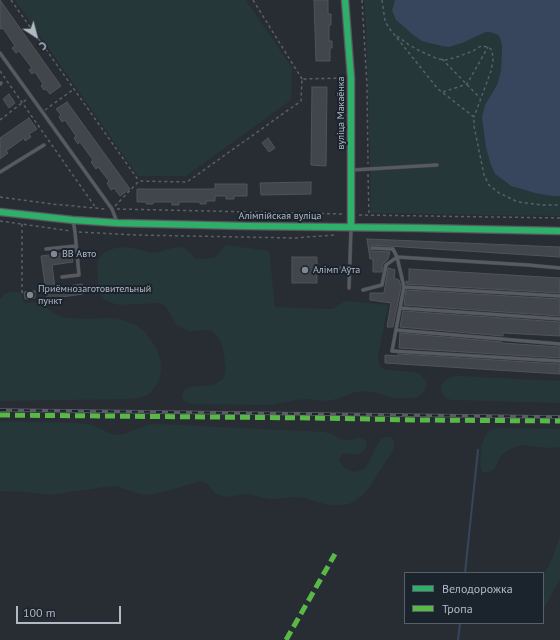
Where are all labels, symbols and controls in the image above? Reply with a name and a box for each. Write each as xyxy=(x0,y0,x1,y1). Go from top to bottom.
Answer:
north arrow xyxy=(16,16,56,56)
text: С xyxy=(36,38,50,53)
street label: вуліца Макаёнка xyxy=(335,76,347,150)
street label: Алімпійская вуліца xyxy=(239,210,321,222)
place label: ВВ Авто xyxy=(62,248,96,260)
marker: ВВ Авто xyxy=(49,249,59,259)
place label: Алімп Аўта xyxy=(313,264,360,276)
marker: Алімп Аўта xyxy=(300,265,310,275)
place label: Приёмнозаготовительный пункт xyxy=(38,283,151,306)
marker: Приёмнозаготовительный пункт xyxy=(25,290,35,300)
legend xyxy=(404,572,544,624)
text: Велодорожка xyxy=(442,581,513,596)
scale bar xyxy=(18,598,123,624)
text: Тропа xyxy=(442,601,473,616)
text: 100 m xyxy=(23,605,56,620)

